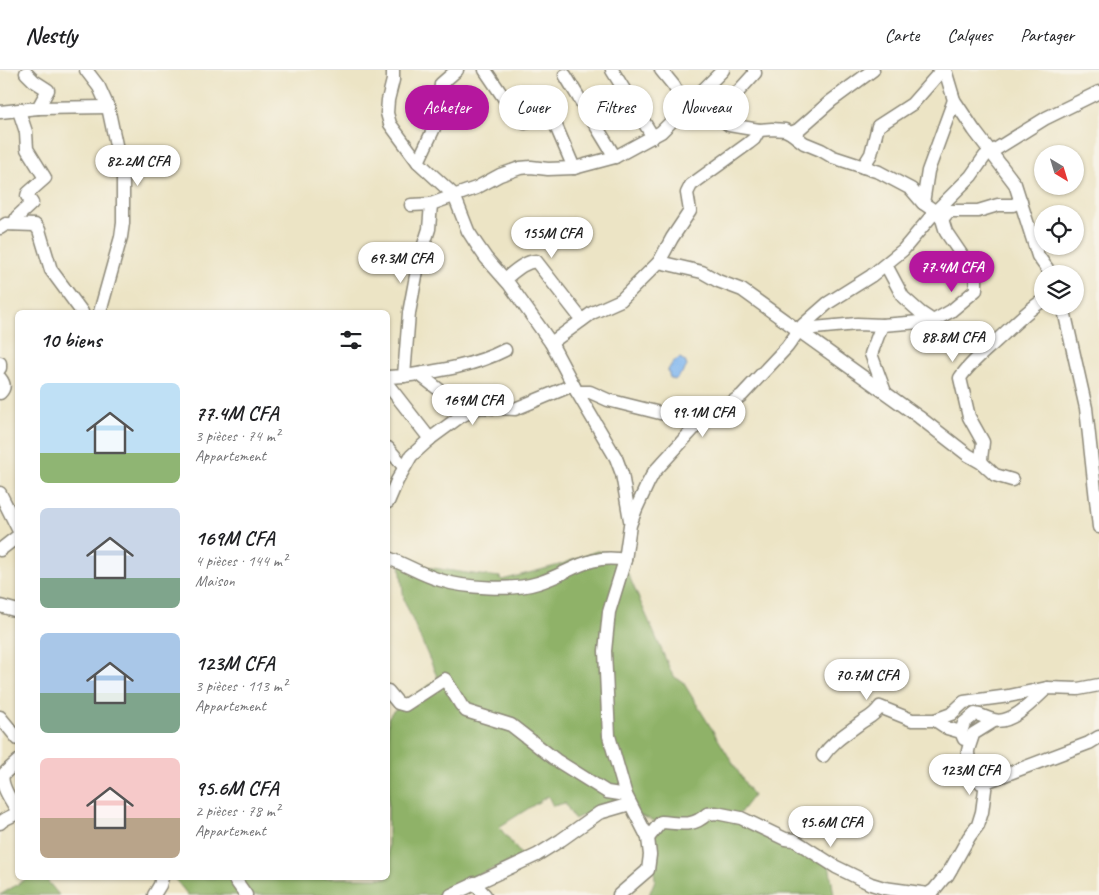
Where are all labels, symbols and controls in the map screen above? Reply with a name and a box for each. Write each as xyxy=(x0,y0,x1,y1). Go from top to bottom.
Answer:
text: Nestly xyxy=(25,20,77,50)
text: Carte xyxy=(885,24,919,46)
text: Calques xyxy=(947,24,992,46)
text: Partager xyxy=(1020,24,1074,46)
chip: Acheter xyxy=(405,85,489,130)
chip: Louer xyxy=(499,85,568,130)
chip: Filtres xyxy=(578,85,653,130)
chip: Nouveau xyxy=(663,85,749,130)
pin: 82.2M CFA xyxy=(81,144,195,187)
north arrow xyxy=(1034,145,1084,195)
map controls xyxy=(1034,145,1084,315)
text: 82.2M CFA xyxy=(106,151,170,171)
button: locate xyxy=(1034,205,1084,255)
pin: 155M CFA xyxy=(500,216,604,259)
text: 155M CFA xyxy=(522,223,582,243)
pin: 69.3M CFA xyxy=(344,242,458,284)
text: 69.3M CFA xyxy=(369,248,433,268)
pin: 77.4M CFA xyxy=(895,250,1009,293)
text: 77.4M CFA xyxy=(920,257,984,277)
button: layers xyxy=(1034,265,1084,315)
pin: 88.8M CFA xyxy=(896,320,1010,363)
icon: filters xyxy=(337,326,365,354)
text: 10 biens xyxy=(40,327,101,353)
text: 88.8M CFA xyxy=(921,327,985,347)
pin: 169M CFA xyxy=(421,384,525,426)
text: 169M CFA xyxy=(443,390,503,410)
pin: 99.1M CFA xyxy=(646,396,760,438)
text: 77.4M CFA xyxy=(195,400,278,426)
text: 99.1M CFA xyxy=(671,402,735,422)
icon: home xyxy=(80,403,140,463)
text: 3 pièces · 74 m² xyxy=(195,426,280,446)
text: Appartement xyxy=(195,446,266,466)
text: 169M CFA xyxy=(195,525,274,551)
icon: home xyxy=(80,528,140,588)
text: 4 pièces · 144 m² xyxy=(195,551,287,571)
text: Maison xyxy=(195,571,235,591)
text: 123M CFA xyxy=(195,650,274,676)
icon: home xyxy=(80,653,140,713)
pin: 70.7M CFA xyxy=(810,658,924,701)
text: 70.7M CFA xyxy=(835,665,899,685)
text: 3 pièces · 113 m² xyxy=(195,676,287,696)
text: Appartement xyxy=(195,696,266,716)
pin: 123M CFA xyxy=(918,754,1022,796)
text: 123M CFA xyxy=(940,760,1000,780)
text: 95.6M CFA xyxy=(195,775,278,801)
icon: home xyxy=(80,778,140,838)
text: 2 pièces · 78 m² xyxy=(195,801,280,821)
pin: 95.6M CFA xyxy=(774,806,888,848)
text: 95.6M CFA xyxy=(799,812,863,832)
text: Appartement xyxy=(195,821,266,841)

